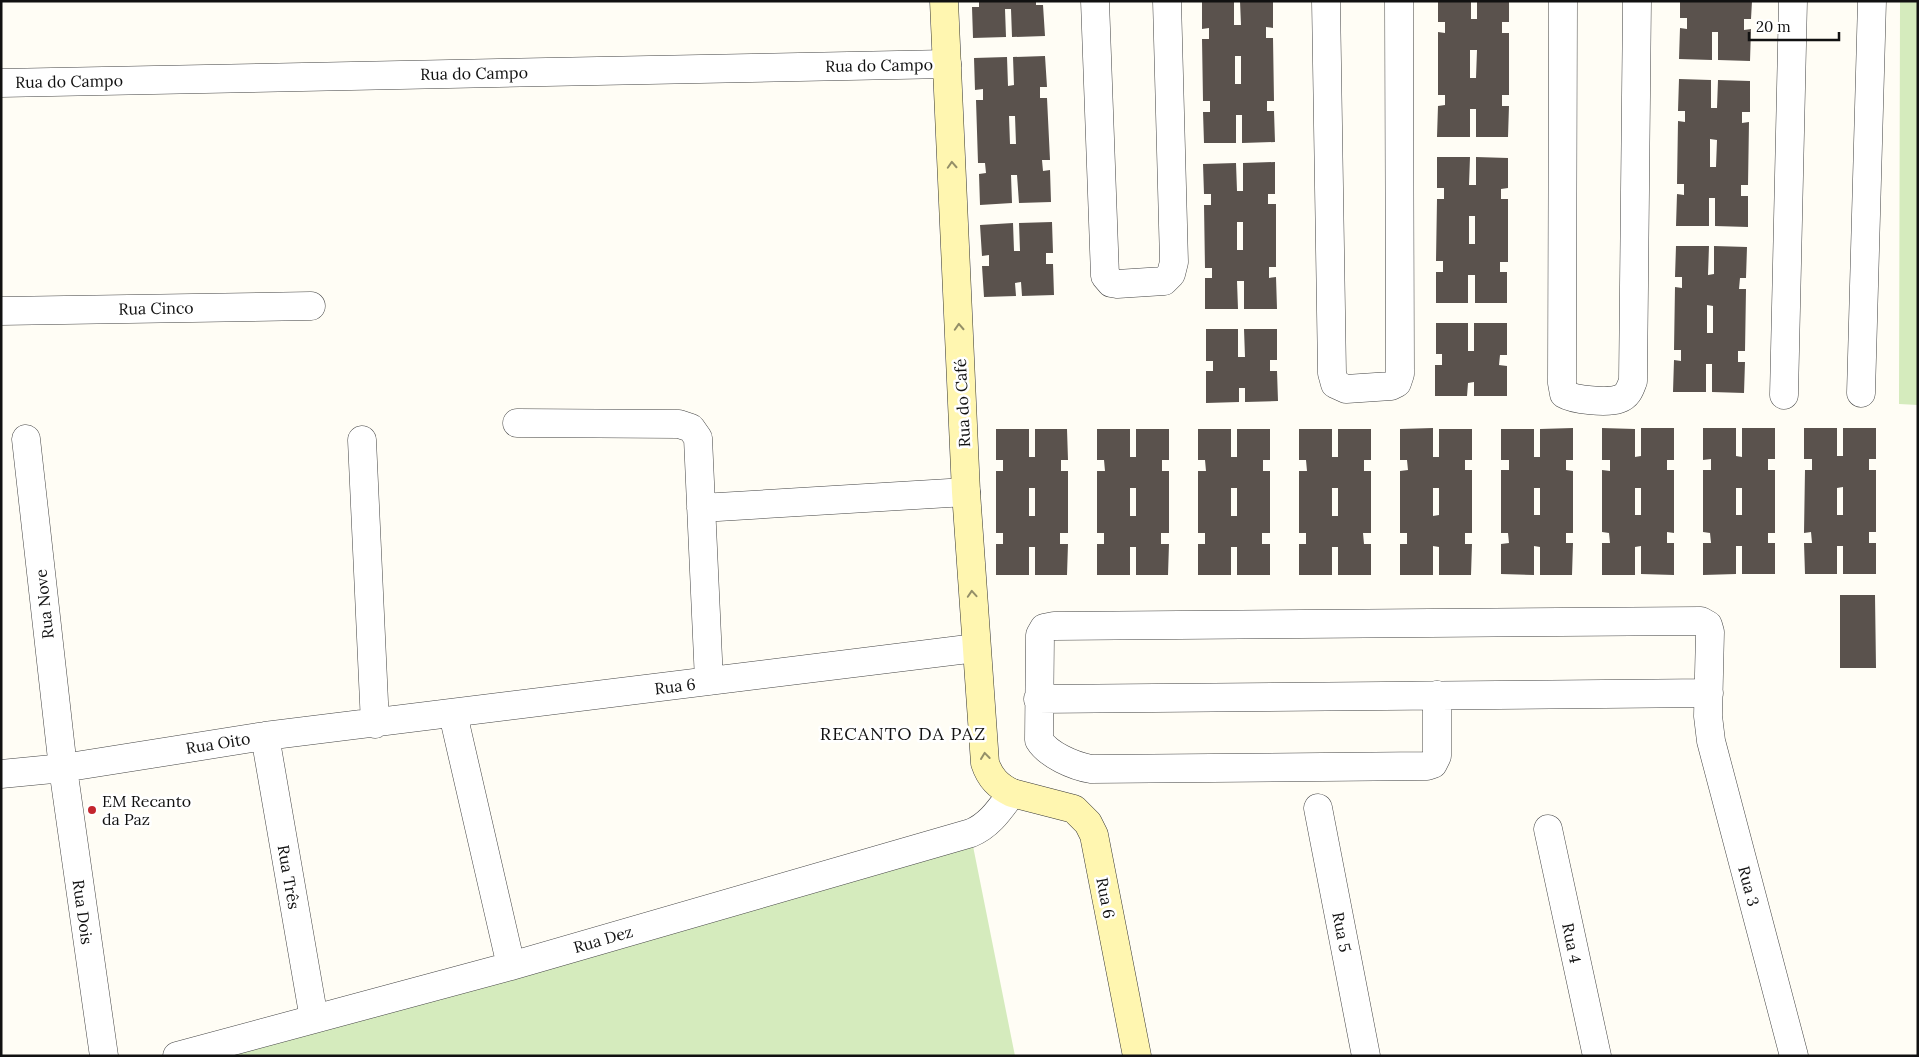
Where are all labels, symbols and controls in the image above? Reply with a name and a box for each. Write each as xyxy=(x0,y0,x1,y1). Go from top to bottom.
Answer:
scale bar xyxy=(1749,10,1839,42)
text: 20 m xyxy=(1756,17,1791,36)
street label: Rua do Campo xyxy=(825,54,933,76)
street label: Rua do Campo xyxy=(420,62,528,84)
street label: Rua do Campo xyxy=(15,70,123,92)
one-way arrow xyxy=(946,161,957,169)
street label: Rua Cinco xyxy=(118,297,194,319)
one-way arrow xyxy=(953,323,964,331)
street label: Rua do Café xyxy=(950,358,974,448)
street label: Rua Nove xyxy=(30,568,58,640)
one-way arrow xyxy=(967,590,978,598)
street label: Rua 6 xyxy=(653,674,697,698)
district label: RECANTO DA PAZ xyxy=(820,722,986,745)
street label: Rua Oito xyxy=(184,728,252,758)
one-way arrow xyxy=(980,752,991,760)
place label: EM Recanto da Paz xyxy=(102,791,191,829)
marker: EM Recanto da Paz xyxy=(86,804,98,816)
street label: Rua Três xyxy=(274,843,304,911)
street label: Rua 3 xyxy=(1734,864,1764,908)
street label: Rua 6 xyxy=(1092,876,1120,920)
street label: Rua Dois xyxy=(69,878,97,946)
street label: Rua 5 xyxy=(1328,910,1356,954)
street label: Rua Dez xyxy=(571,921,635,957)
street label: Rua 4 xyxy=(1558,921,1586,965)

